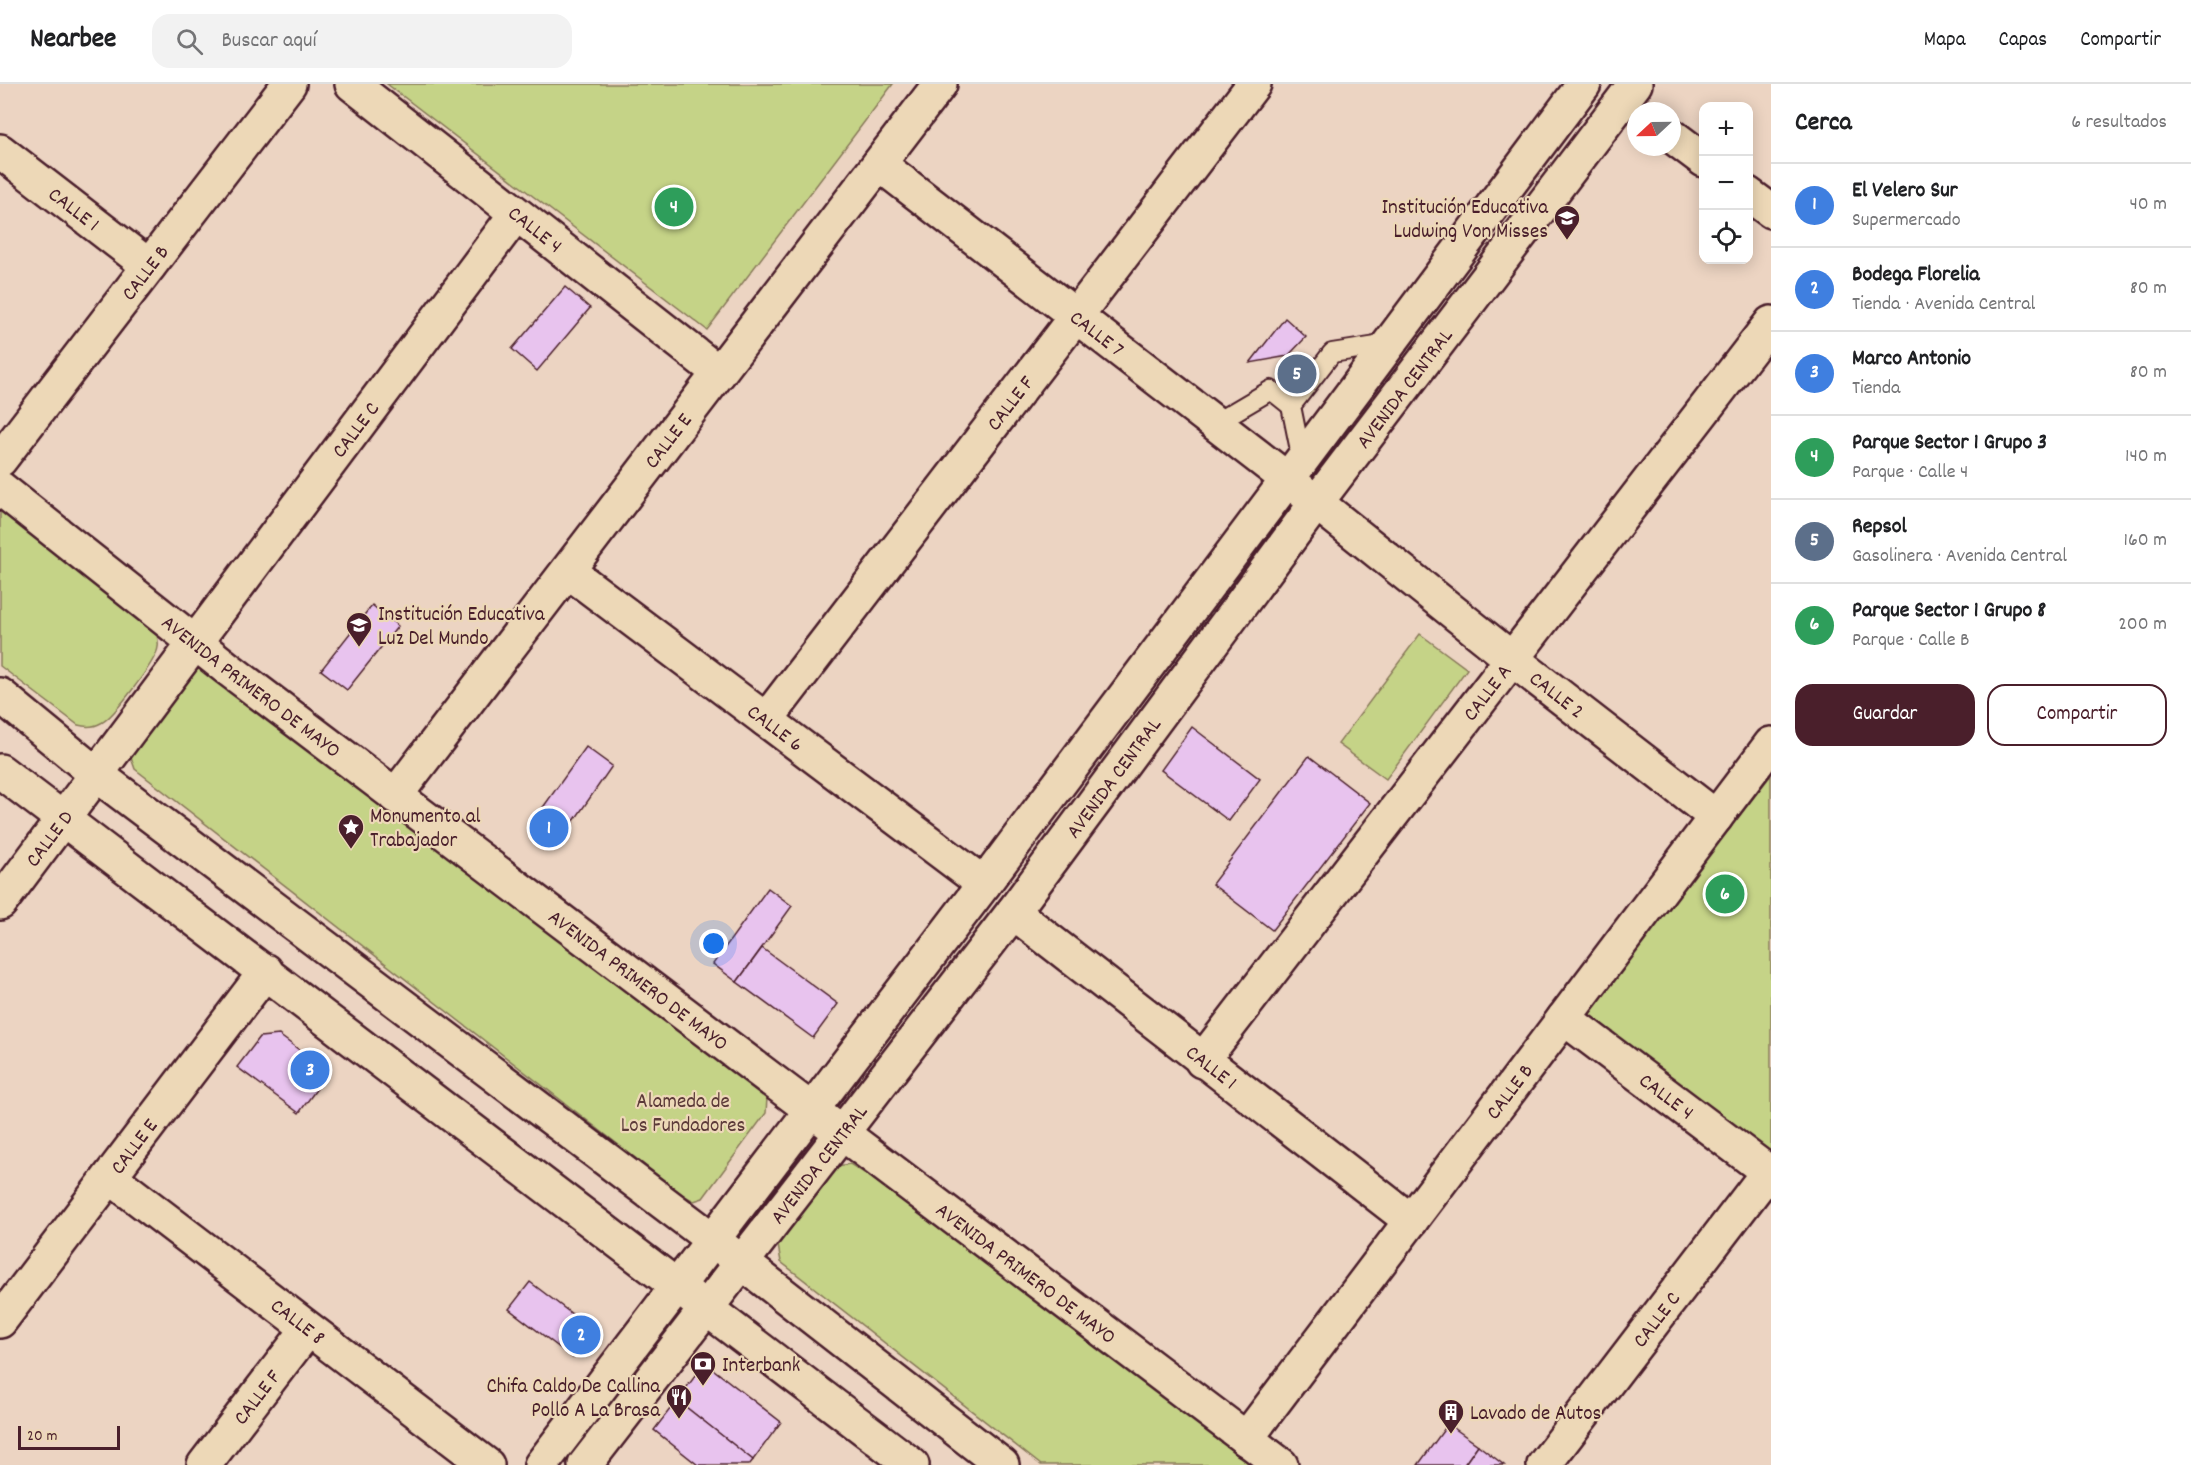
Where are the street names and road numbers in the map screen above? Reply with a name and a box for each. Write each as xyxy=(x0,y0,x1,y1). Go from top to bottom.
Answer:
street label: CALLE 1 xyxy=(40,181,105,240)
street label: CALLE 4 xyxy=(500,200,568,262)
street label: CALLE B xyxy=(116,240,178,308)
street label: CALLE 7 xyxy=(1062,304,1129,366)
street label: AVENIDA CENTRAL xyxy=(1350,323,1462,456)
street label: CALLE F xyxy=(981,370,1043,439)
street label: CALLE C xyxy=(326,396,388,465)
street label: CALLE E xyxy=(639,408,701,476)
street label: AVENIDA PRIMERO DE MAYO xyxy=(154,609,346,767)
street label: CALLE A xyxy=(1457,659,1521,729)
street label: CALLE 2 xyxy=(1522,666,1589,728)
street label: CALLE 6 xyxy=(739,699,808,761)
street label: AVENIDA CENTRAL xyxy=(1060,712,1170,846)
street label: CALLE D xyxy=(20,805,82,875)
street label: AVENIDA PRIMERO DE MAYO xyxy=(541,904,733,1060)
street label: CALLE 1 xyxy=(1178,1039,1242,1099)
street label: CALLE B xyxy=(1480,1059,1542,1127)
street label: CALLE 4 xyxy=(1631,1067,1699,1129)
street label: AVENIDA CENTRAL xyxy=(765,1099,877,1232)
street label: CALLE E xyxy=(105,1113,167,1182)
street label: AVENIDA PRIMERO DE MAYO xyxy=(928,1197,1121,1353)
street label: CALLE C xyxy=(1627,1286,1689,1355)
street label: CALLE 8 xyxy=(263,1293,330,1354)
street label: CALLE F xyxy=(228,1364,290,1433)

